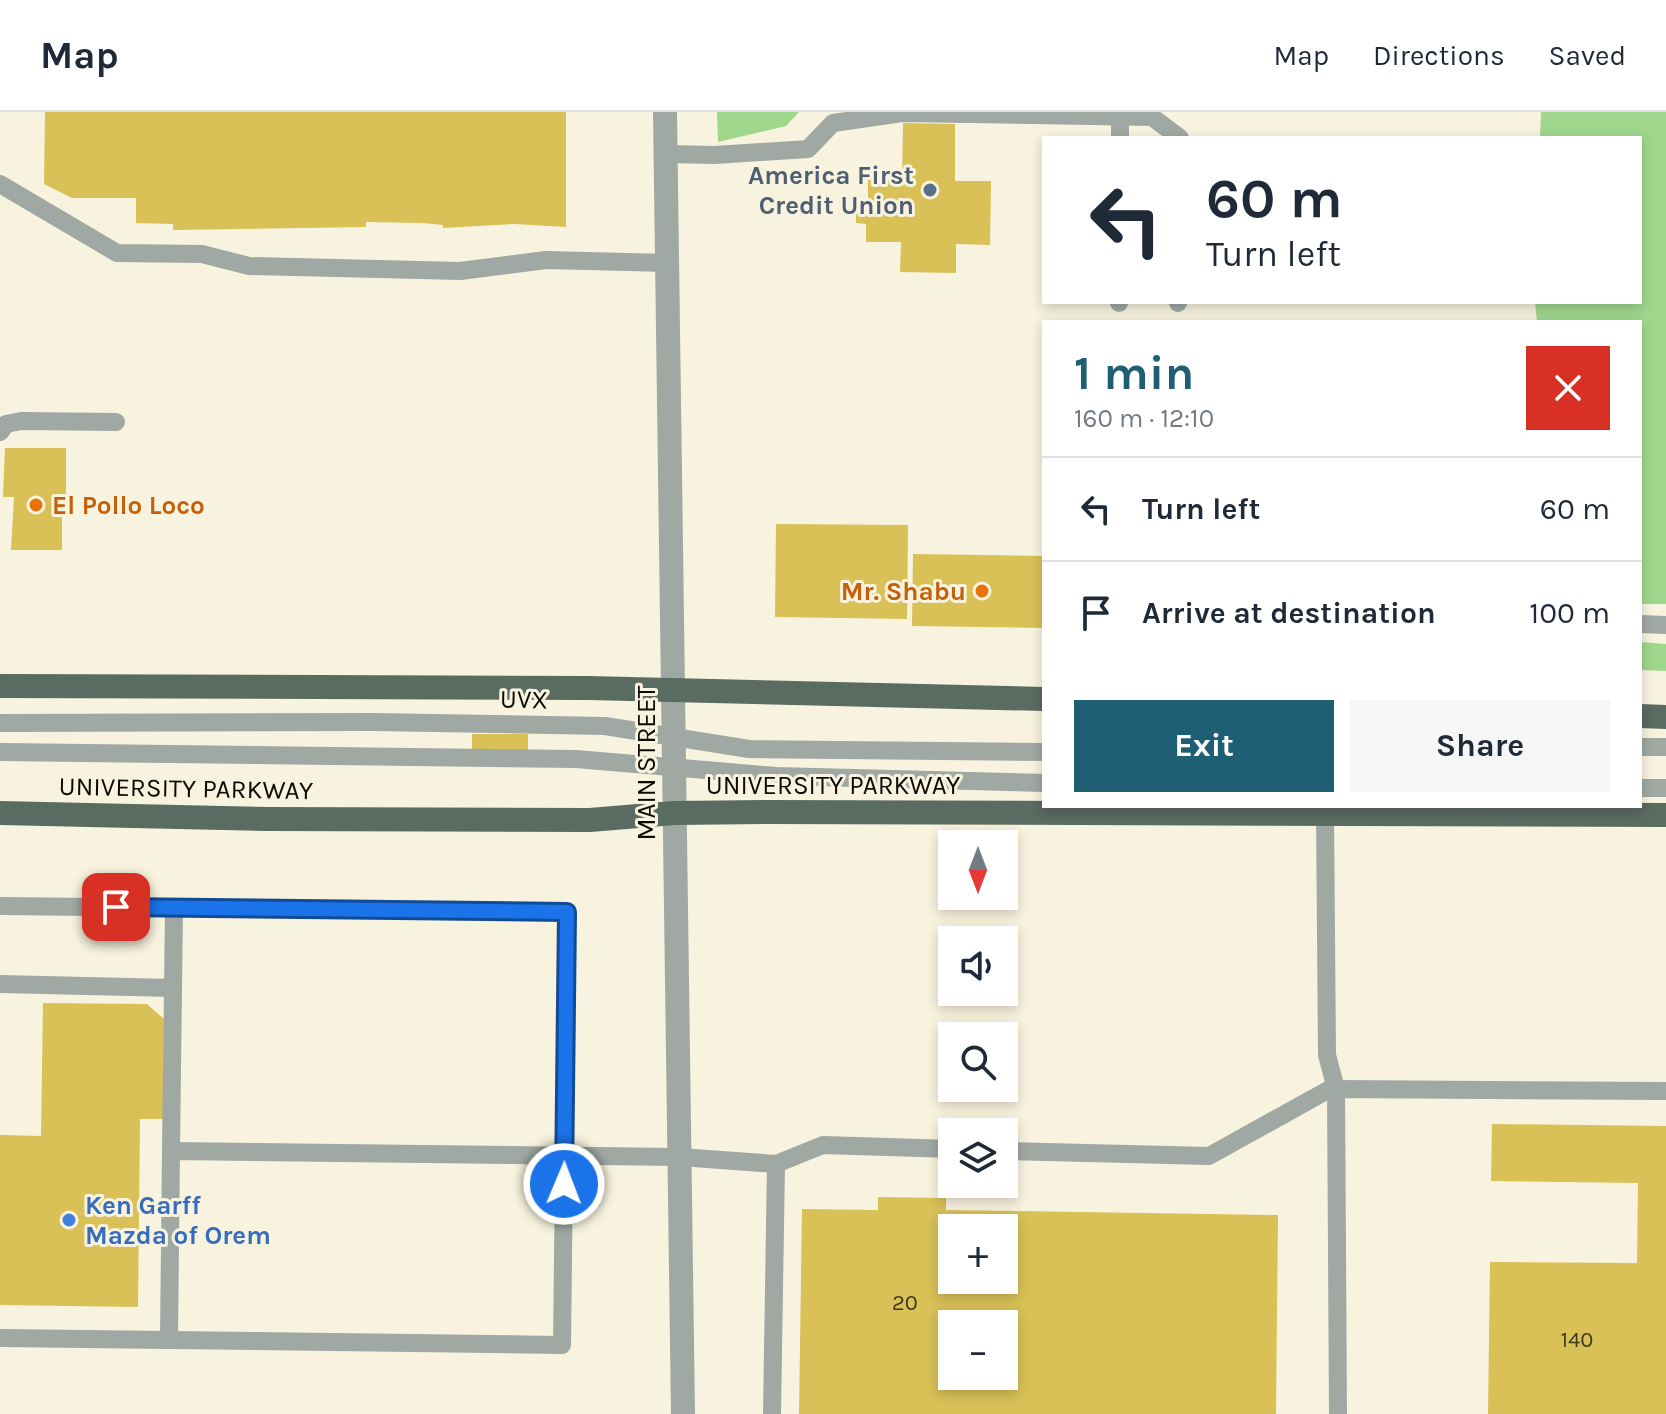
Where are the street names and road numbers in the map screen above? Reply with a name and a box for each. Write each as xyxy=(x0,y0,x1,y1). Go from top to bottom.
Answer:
street label: UVX xyxy=(500,684,548,715)
street label: MAIN STREET xyxy=(631,685,662,841)
street label: UNIVERSITY PARKWAY xyxy=(706,770,961,801)
street label: UNIVERSITY PARKWAY xyxy=(58,771,314,806)

